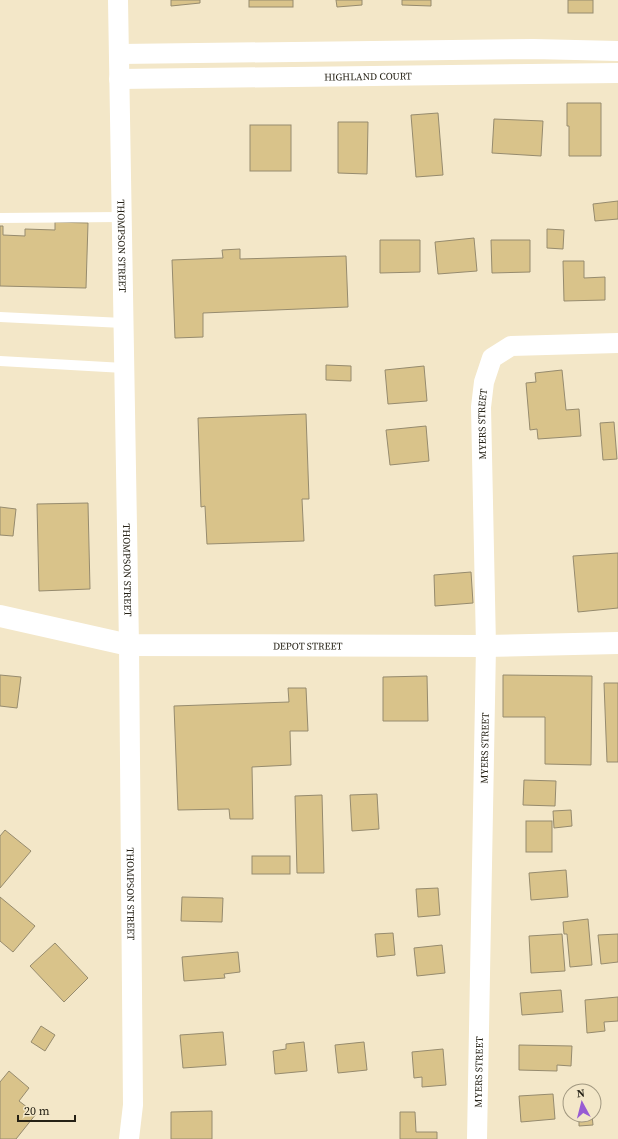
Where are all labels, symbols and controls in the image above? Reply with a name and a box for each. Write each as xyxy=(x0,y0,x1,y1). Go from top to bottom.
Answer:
street label: HIGHLAND COURT xyxy=(324,69,412,84)
street label: THOMPSON STREET xyxy=(114,199,129,293)
street label: MYERS STREET xyxy=(475,388,490,460)
street label: THOMPSON STREET xyxy=(120,523,135,617)
street label: DEPOT STREET xyxy=(273,639,343,653)
street label: MYERS STREET xyxy=(477,712,492,784)
street label: THOMPSON STREET xyxy=(124,847,138,940)
street label: MYERS STREET xyxy=(472,1036,486,1108)
north arrow xyxy=(562,1083,602,1123)
text: N xyxy=(576,1086,586,1102)
scale bar xyxy=(18,1097,75,1123)
text: 20 m xyxy=(24,1103,50,1119)

